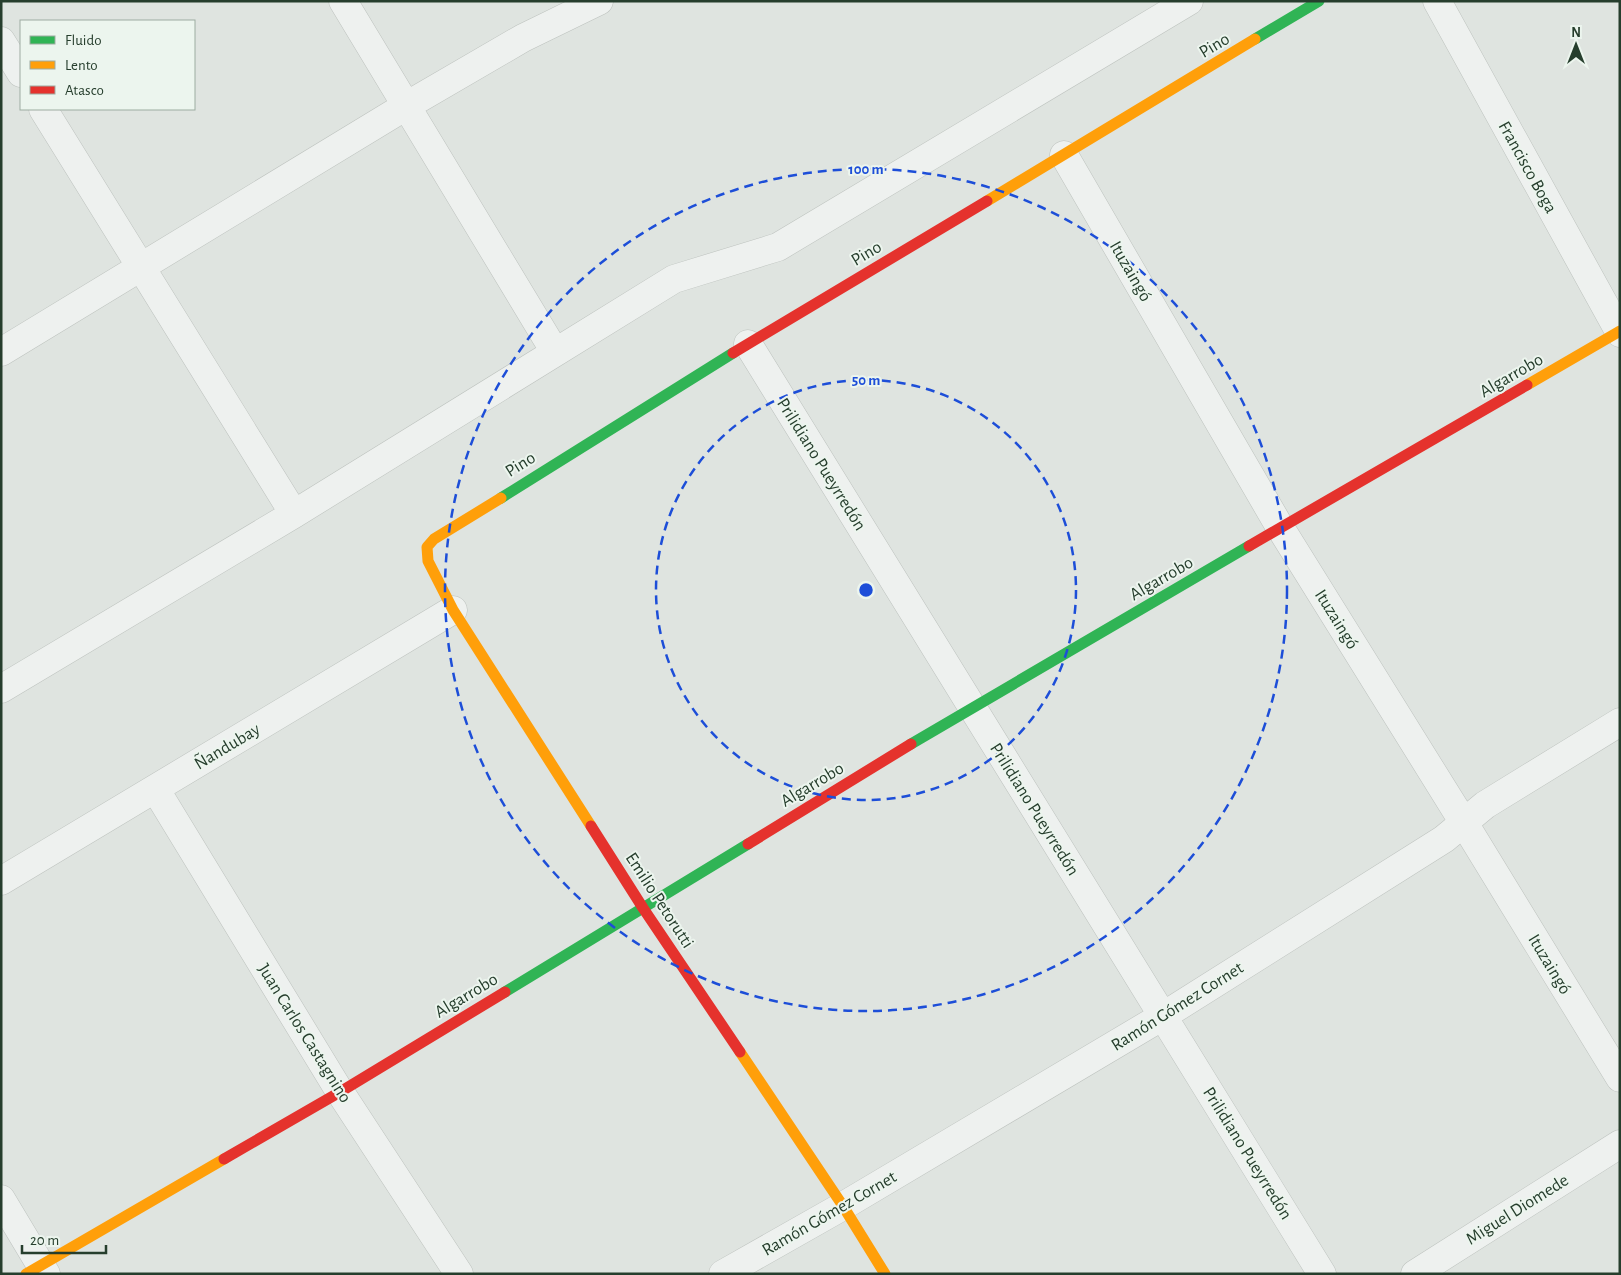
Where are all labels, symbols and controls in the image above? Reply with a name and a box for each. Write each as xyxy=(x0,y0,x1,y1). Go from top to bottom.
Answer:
legend xyxy=(20,20,195,110)
north arrow xyxy=(1551,20,1601,70)
text: N xyxy=(1571,26,1581,40)
street label: Pino xyxy=(1196,30,1233,62)
text: Fluido xyxy=(65,33,102,48)
text: Lento xyxy=(65,58,98,73)
text: Atasco xyxy=(65,83,104,98)
street label: Francisco Boga xyxy=(1495,118,1560,216)
text: 100 m xyxy=(848,162,884,177)
street label: Pino xyxy=(848,238,885,270)
street label: Ituzaingó xyxy=(1106,238,1155,305)
street label: Algarrobo xyxy=(1477,350,1546,401)
text: 50 m xyxy=(852,373,880,388)
street label: Prilidiano Pueyrredón xyxy=(773,395,869,534)
street label: Pino xyxy=(502,449,539,481)
street label: Algarrobo xyxy=(1127,553,1196,604)
centre of rings xyxy=(857,581,875,599)
street label: Ituzaingó xyxy=(1311,587,1362,653)
street label: Ñandubay xyxy=(190,718,264,773)
street label: Prilidiano Pueyrredón xyxy=(986,740,1082,879)
street label: Algarrobo xyxy=(778,759,847,811)
street label: Emilio Petorutti xyxy=(622,850,697,951)
street label: Ituzaingó xyxy=(1524,931,1574,998)
street label: Ramón Gómez Cornet xyxy=(1108,959,1247,1055)
street label: Juan Carlos Castagnino xyxy=(254,961,354,1106)
street label: Algarrobo xyxy=(432,970,501,1022)
street label: Prilidiano Pueyrredón xyxy=(1199,1084,1295,1223)
street label: Ramón Gómez Cornet xyxy=(759,1168,900,1260)
street label: Miguel Diomede xyxy=(1463,1171,1572,1249)
scale bar xyxy=(22,1222,106,1254)
text: 20 m xyxy=(30,1233,59,1248)

